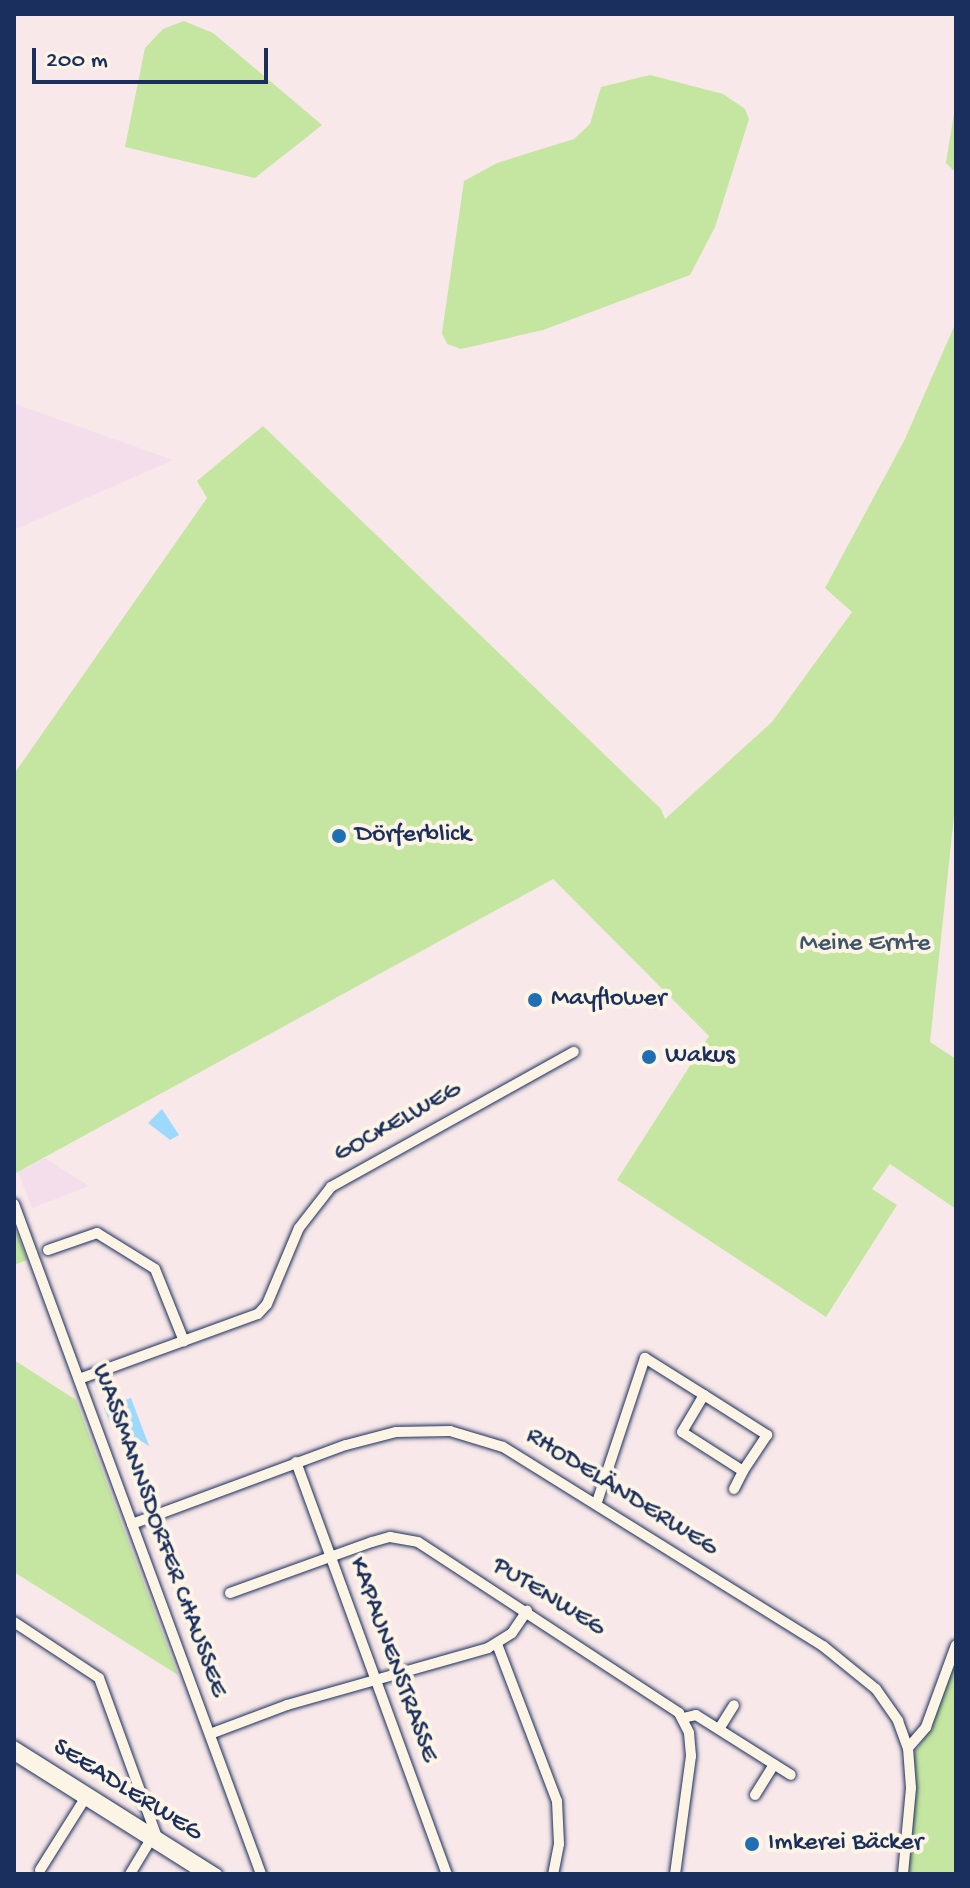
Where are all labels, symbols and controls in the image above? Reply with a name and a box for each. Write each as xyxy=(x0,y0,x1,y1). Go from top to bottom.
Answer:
scale bar xyxy=(36,32,272,82)
text: 200 m xyxy=(46,47,108,76)
place label: Dörferblick xyxy=(355,820,471,852)
marker: Dörferblick xyxy=(330,827,348,845)
park label: Meine Ernte xyxy=(800,929,930,961)
place label: Mayflower xyxy=(551,984,666,1016)
marker: Mayflower xyxy=(526,991,544,1009)
place label: Wakus xyxy=(665,1041,735,1073)
marker: Wakus xyxy=(640,1048,658,1066)
street label: GOCKELWEG xyxy=(329,1075,467,1171)
street label: WASSMANNSDORFER CHAUSSEE xyxy=(83,1360,233,1702)
street label: RHODELÄNDERWEG xyxy=(519,1421,723,1565)
street label: PUTENWEG xyxy=(486,1551,610,1645)
street label: KAPAUNENSTRASSE xyxy=(340,1553,444,1767)
street label: SEEADLERWEG xyxy=(46,1733,208,1849)
place label: Imkerei Bäcker xyxy=(768,1828,923,1860)
marker: Imkerei Bäcker xyxy=(743,1835,761,1853)

